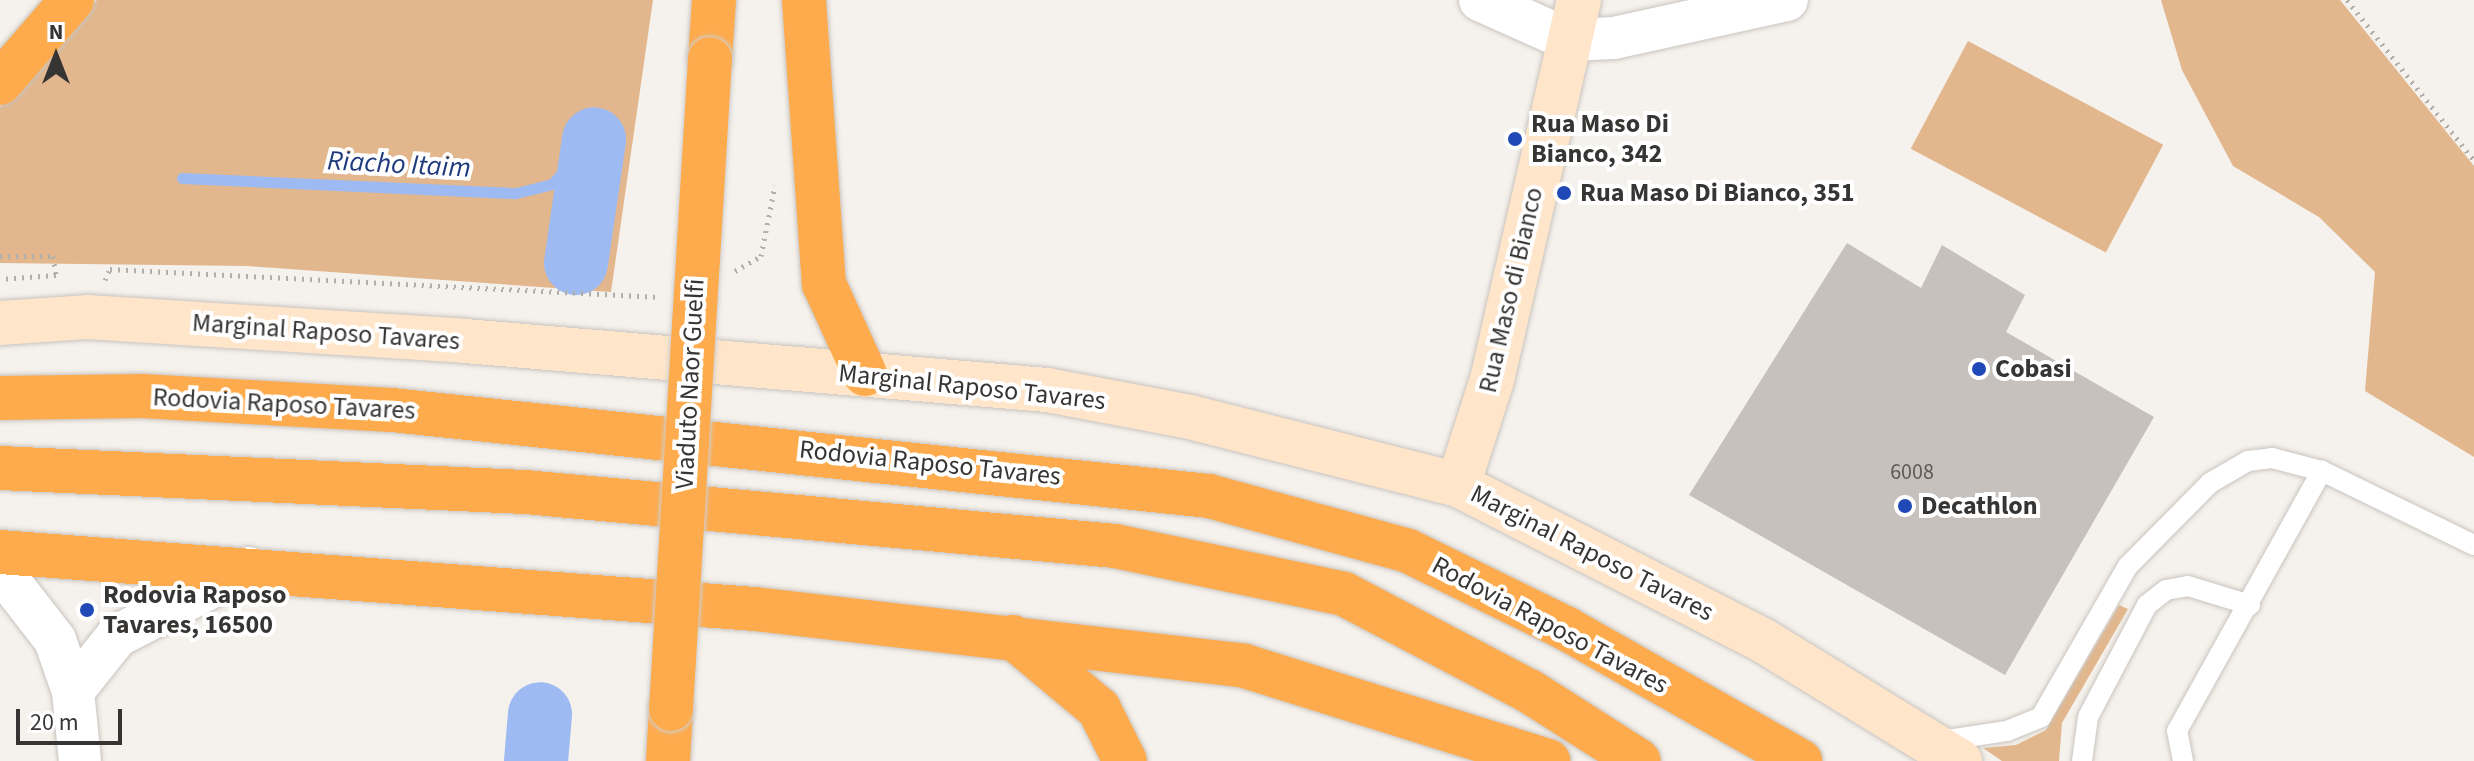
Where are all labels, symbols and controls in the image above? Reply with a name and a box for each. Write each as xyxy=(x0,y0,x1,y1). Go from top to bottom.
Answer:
north arrow xyxy=(16,16,96,96)
text: N xyxy=(49,16,63,48)
place label: Rua Maso Di Bianco, 342 xyxy=(1531,108,1669,170)
marker: Rua Maso Di Bianco, 342 xyxy=(1506,130,1524,148)
water label: Riacho Itaim xyxy=(326,143,472,185)
place label: Rua Maso Di Bianco, 351 xyxy=(1580,177,1854,209)
street label: Rua Maso di Bianco xyxy=(1472,184,1550,396)
marker: Rua Maso Di Bianco, 351 xyxy=(1555,184,1573,202)
street label: Viaduto Naor Guelfi xyxy=(669,278,711,490)
street label: Marginal Raposo Tavares xyxy=(191,307,461,357)
place label: Cobasi xyxy=(1995,353,2072,385)
street label: Marginal Raposo Tavares xyxy=(837,357,1107,417)
marker: Cobasi xyxy=(1970,360,1988,378)
street label: Rodovia Raposo Tavares xyxy=(152,382,416,426)
street label: Rodovia Raposo Tavares xyxy=(798,434,1062,492)
house number: 6008 xyxy=(1890,460,1934,486)
street label: Marginal Raposo Tavares xyxy=(1465,478,1719,628)
place label: Decathlon xyxy=(1921,490,2038,522)
marker: Decathlon xyxy=(1896,497,1914,515)
street label: Rodovia Raposo Tavares xyxy=(1427,550,1673,700)
place label: Rodovia Raposo Tavares, 16500 xyxy=(103,579,286,640)
marker: Rodovia Raposo Tavares, 16500 xyxy=(78,601,96,619)
scale bar xyxy=(20,693,126,743)
text: 20 m xyxy=(30,705,79,740)

